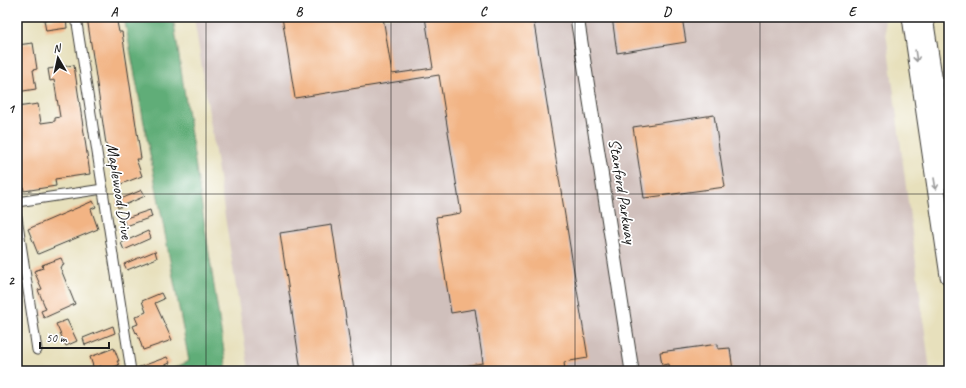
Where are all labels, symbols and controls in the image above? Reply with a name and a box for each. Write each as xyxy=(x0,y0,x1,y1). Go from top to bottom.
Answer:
text: A xyxy=(111,4,119,20)
text: B xyxy=(296,4,304,20)
text: C xyxy=(480,4,488,20)
text: D xyxy=(663,4,672,20)
text: E xyxy=(849,4,858,20)
north arrow xyxy=(38,38,78,78)
text: N xyxy=(52,40,63,56)
one-way arrow xyxy=(912,49,920,62)
text: 1 xyxy=(8,101,16,117)
street label: Stanford Parkway xyxy=(604,137,641,246)
street label: Maplewood Drive xyxy=(102,142,138,242)
one-way arrow xyxy=(931,177,939,190)
text: 2 xyxy=(8,273,15,289)
scale bar xyxy=(40,324,109,350)
text: 50 m xyxy=(46,330,68,346)

